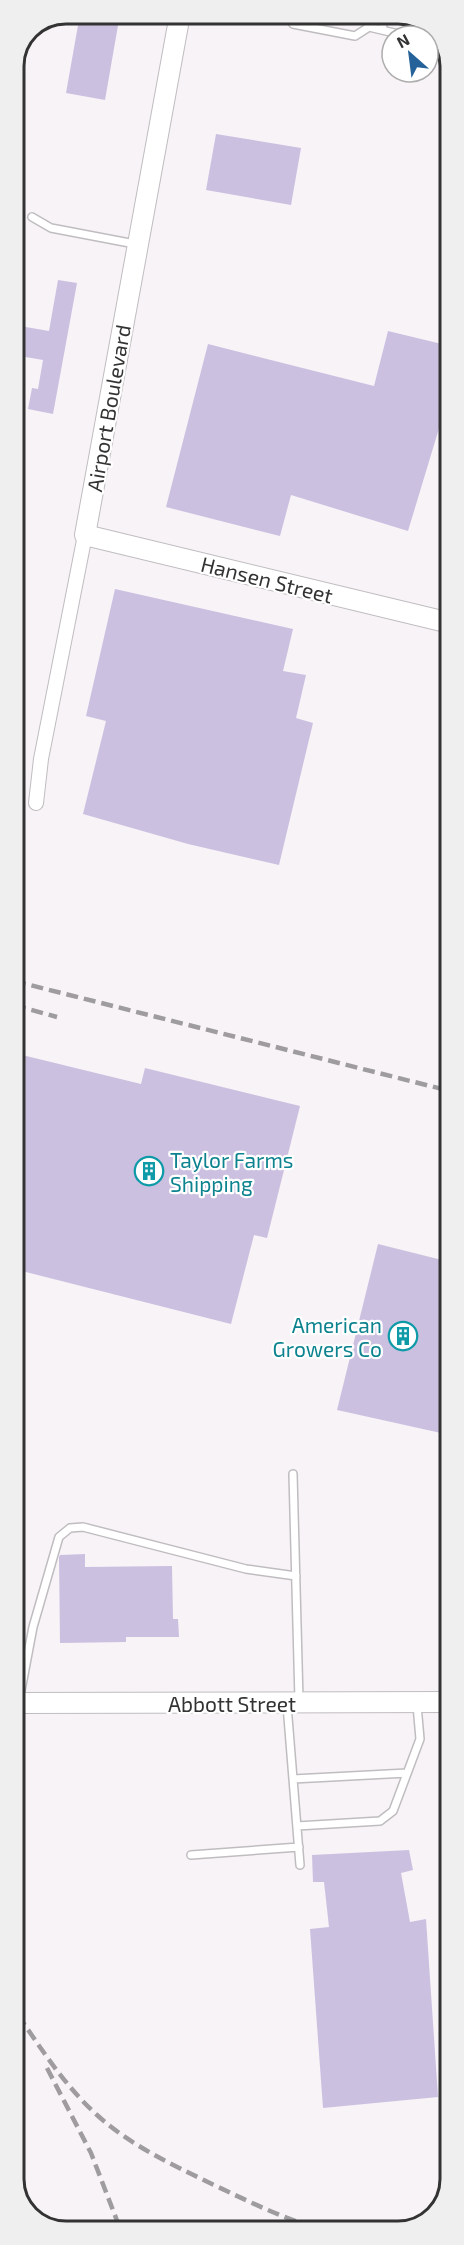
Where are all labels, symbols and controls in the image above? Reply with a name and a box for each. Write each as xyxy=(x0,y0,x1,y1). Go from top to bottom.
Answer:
north arrow xyxy=(380,24,440,84)
text: N xyxy=(393,29,412,51)
street label: Airport Boulevard xyxy=(81,323,135,493)
street label: Hansen Street xyxy=(199,551,335,607)
place label: Taylor Farms Shipping xyxy=(170,1147,294,1196)
building icon: Taylor Farms Shipping xyxy=(133,1155,165,1187)
place label: American Growers Co xyxy=(273,1312,382,1361)
building icon: American Growers Co xyxy=(387,1320,419,1352)
street label: Abbott Street xyxy=(168,1691,296,1716)

